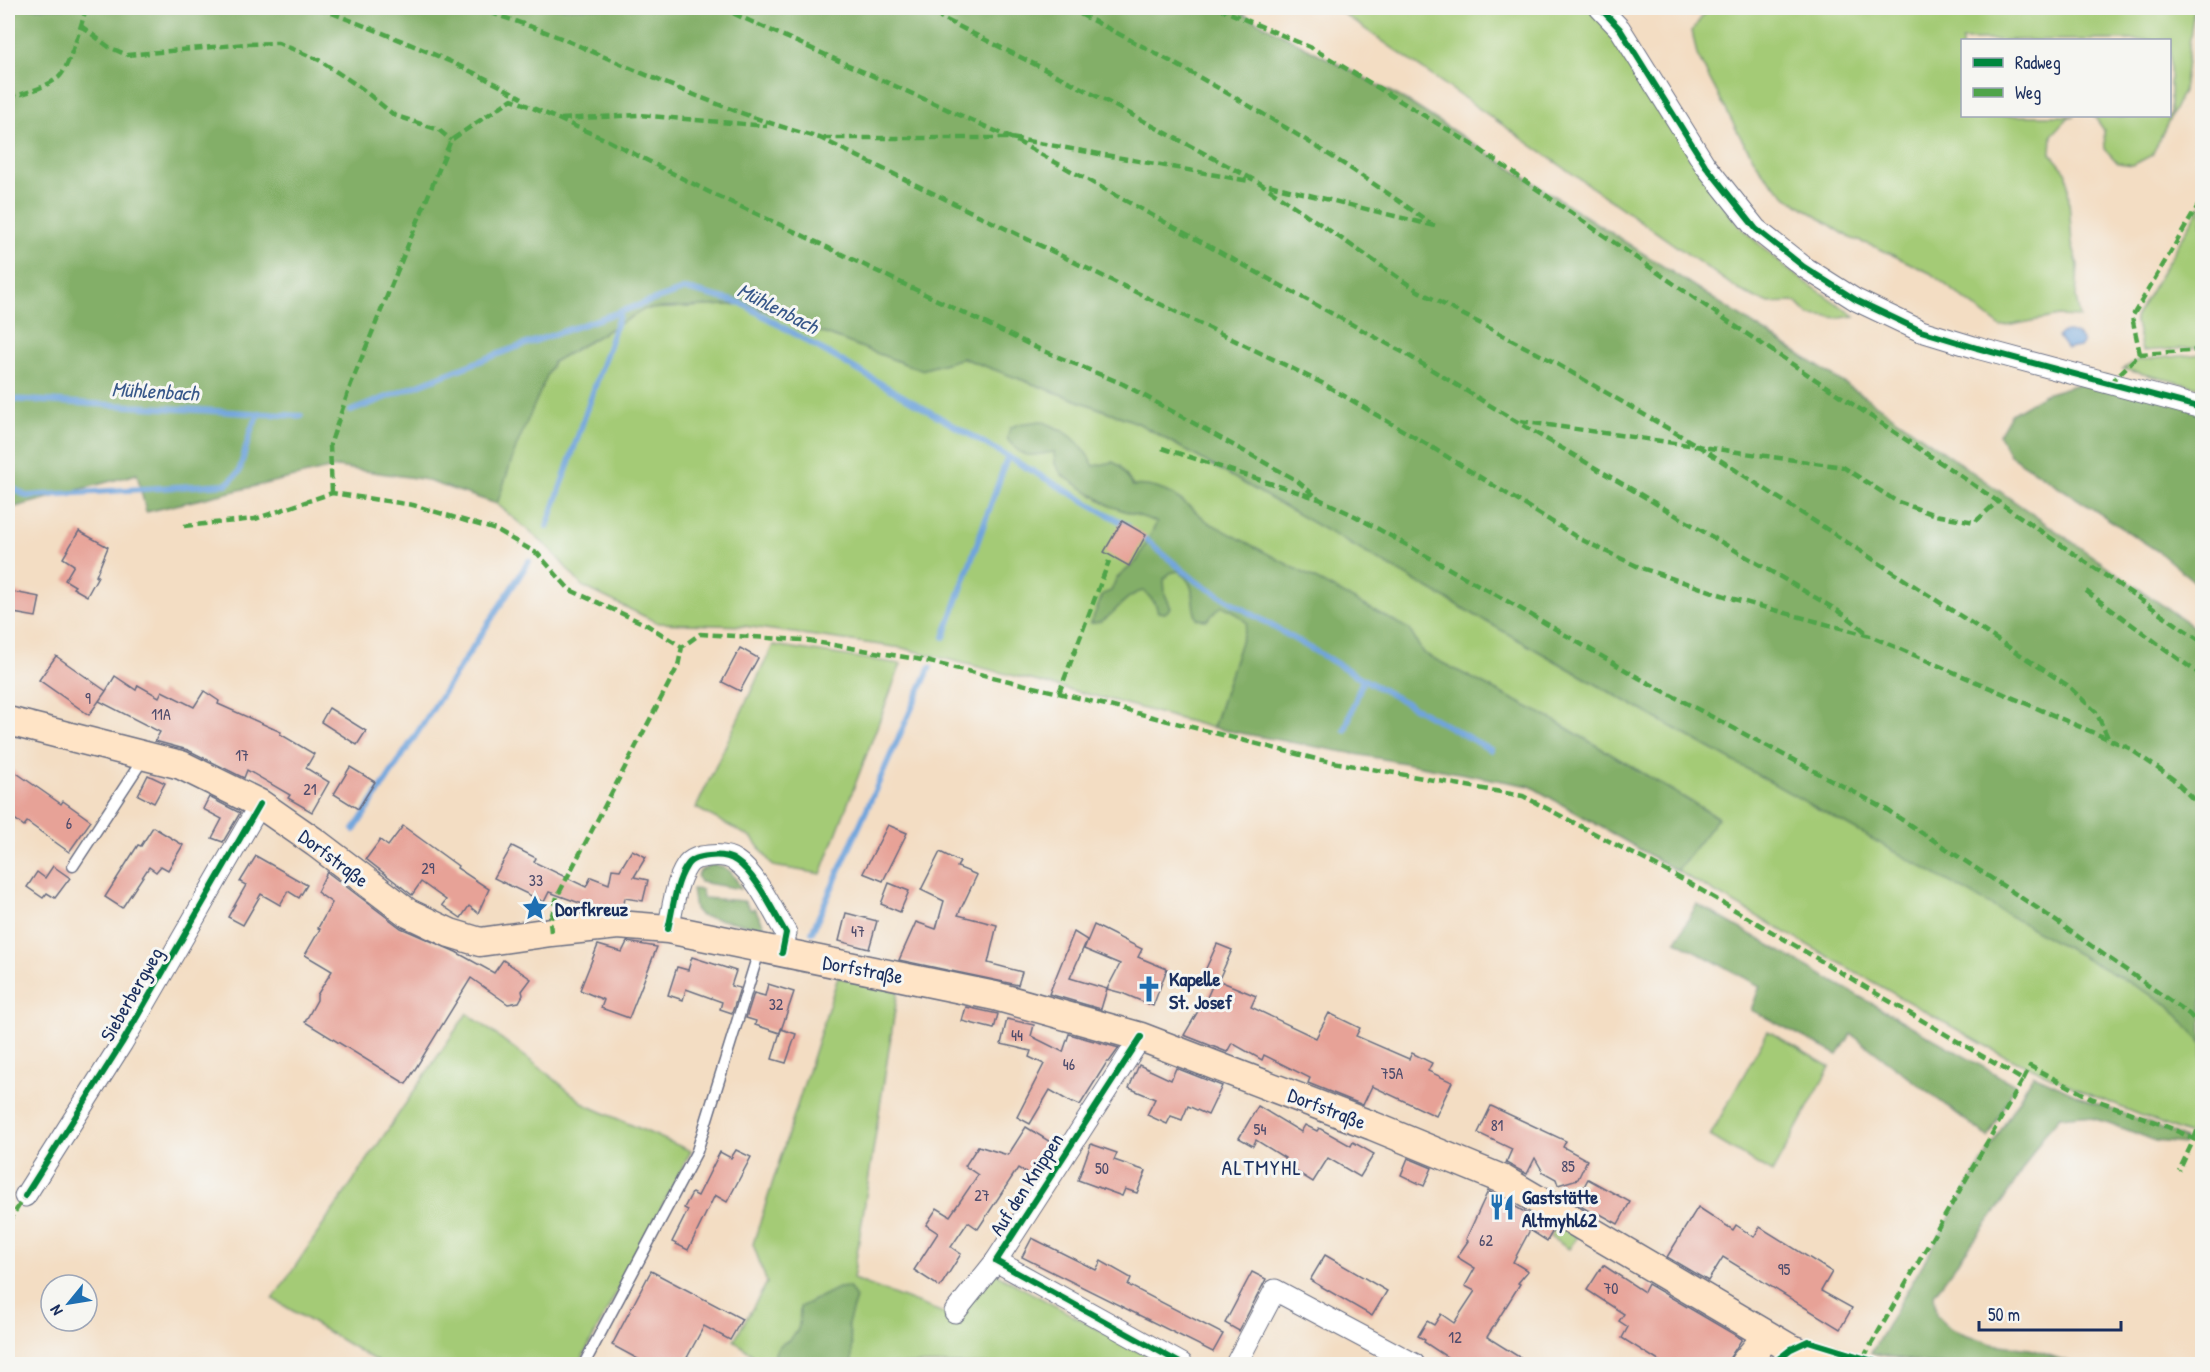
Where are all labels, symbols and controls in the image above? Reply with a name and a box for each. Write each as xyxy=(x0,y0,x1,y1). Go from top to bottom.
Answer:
legend xyxy=(1961,39,2171,117)
text: Radweg xyxy=(2015,50,2061,75)
text: Weg xyxy=(2015,80,2041,105)
water label: Mühlenbach xyxy=(733,275,824,341)
water label: Mühlenbach xyxy=(111,374,200,408)
house number: 9 xyxy=(85,687,91,709)
house number: 11A xyxy=(151,703,171,725)
house number: 17 xyxy=(235,744,249,766)
house number: 21 xyxy=(303,778,317,800)
house number: 6 xyxy=(66,812,72,834)
street label: Dorfstraße xyxy=(293,823,375,893)
house number: 29 xyxy=(421,857,435,879)
house number: 33 xyxy=(529,869,543,891)
place icon: Dorfkreuz xyxy=(520,893,550,923)
place label: Dorfkreuz xyxy=(555,895,628,922)
house number: 47 xyxy=(851,920,865,942)
street label: Sieberbergweg xyxy=(93,942,169,1046)
street label: Dorfstraße xyxy=(821,948,905,990)
place label: Kapelle St. Josef xyxy=(1169,965,1233,1015)
church icon: Kapelle St. Josef xyxy=(1134,974,1164,1004)
house number: 32 xyxy=(769,993,784,1015)
house number: 44 xyxy=(1011,1024,1023,1046)
house number: 46 xyxy=(1063,1053,1075,1075)
house number: 75A xyxy=(1381,1062,1403,1084)
street label: Dorfstraße xyxy=(1284,1081,1370,1135)
house number: 81 xyxy=(1491,1114,1504,1136)
house number: 54 xyxy=(1254,1118,1266,1140)
street label: Auf den Knippen xyxy=(983,1128,1069,1240)
district label: ALTMYHL xyxy=(1221,1152,1303,1182)
house number: 85 xyxy=(1561,1155,1575,1177)
house number: 50 xyxy=(1095,1157,1109,1179)
place label: Gaststätte Altmyhl62 xyxy=(1522,1183,1598,1234)
house number: 27 xyxy=(974,1184,990,1206)
restaurant icon: Gaststätte Altmyhl62 xyxy=(1487,1192,1517,1222)
house number: 62 xyxy=(1479,1229,1493,1251)
house number: 95 xyxy=(1778,1258,1791,1280)
north arrow xyxy=(39,1273,99,1333)
house number: 70 xyxy=(1603,1277,1619,1299)
scale bar xyxy=(1979,1294,2122,1332)
text: N xyxy=(44,1301,68,1320)
text: 50 m xyxy=(1988,1302,2020,1327)
house number: 12 xyxy=(1448,1326,1462,1348)

